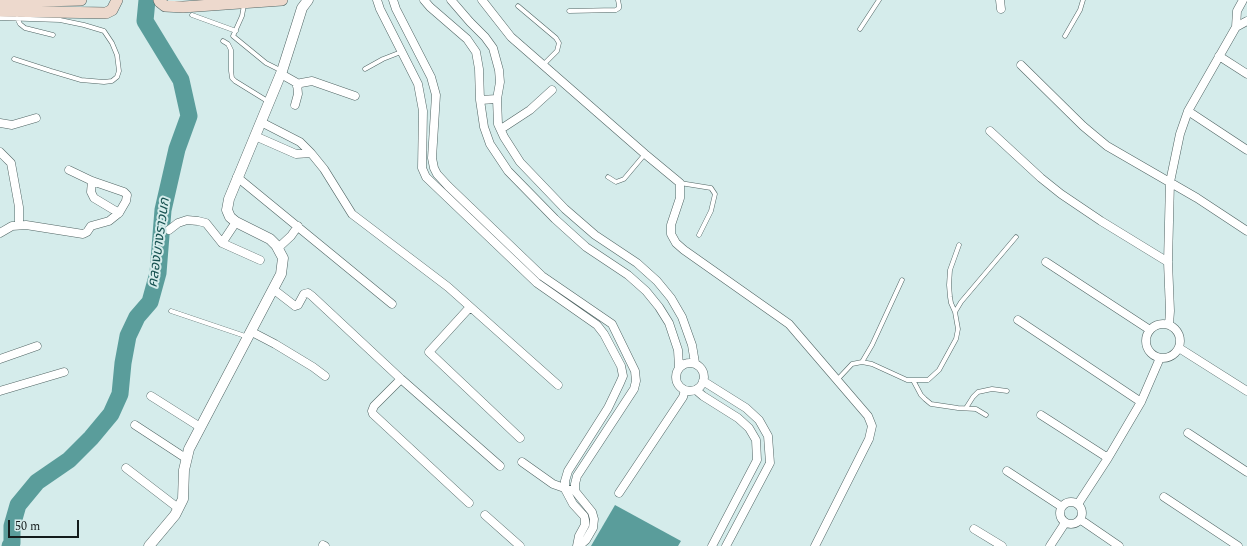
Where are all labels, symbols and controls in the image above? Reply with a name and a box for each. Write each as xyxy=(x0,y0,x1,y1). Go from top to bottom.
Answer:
water label: คลองบางราวนก xyxy=(145,197,175,289)
scale bar xyxy=(10,512,81,538)
text: 50 m xyxy=(15,517,40,536)

